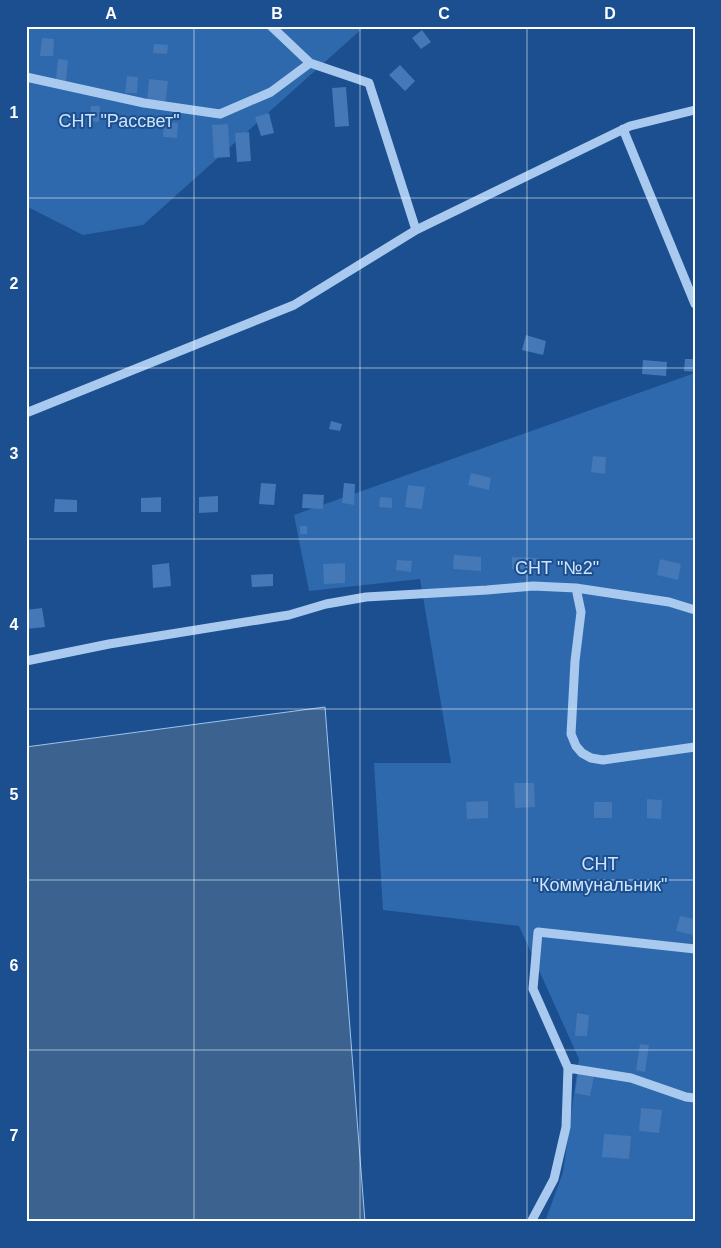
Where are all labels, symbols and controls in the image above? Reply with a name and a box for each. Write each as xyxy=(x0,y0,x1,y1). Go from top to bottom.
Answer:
text: A xyxy=(105,5,117,22)
text: B xyxy=(271,5,283,22)
text: C xyxy=(438,5,450,22)
text: D xyxy=(604,5,616,22)
text: 1 xyxy=(10,104,19,121)
park label: СНТ "Рассвет" xyxy=(58,111,180,131)
text: 2 xyxy=(10,275,19,292)
text: 3 xyxy=(10,445,19,462)
park label: СНТ "№2" xyxy=(515,558,599,578)
text: 4 xyxy=(10,616,19,633)
text: 5 xyxy=(10,786,19,803)
park label: СНТ "Коммунальник" xyxy=(533,854,667,895)
text: 6 xyxy=(10,957,19,974)
text: 7 xyxy=(10,1127,19,1144)

